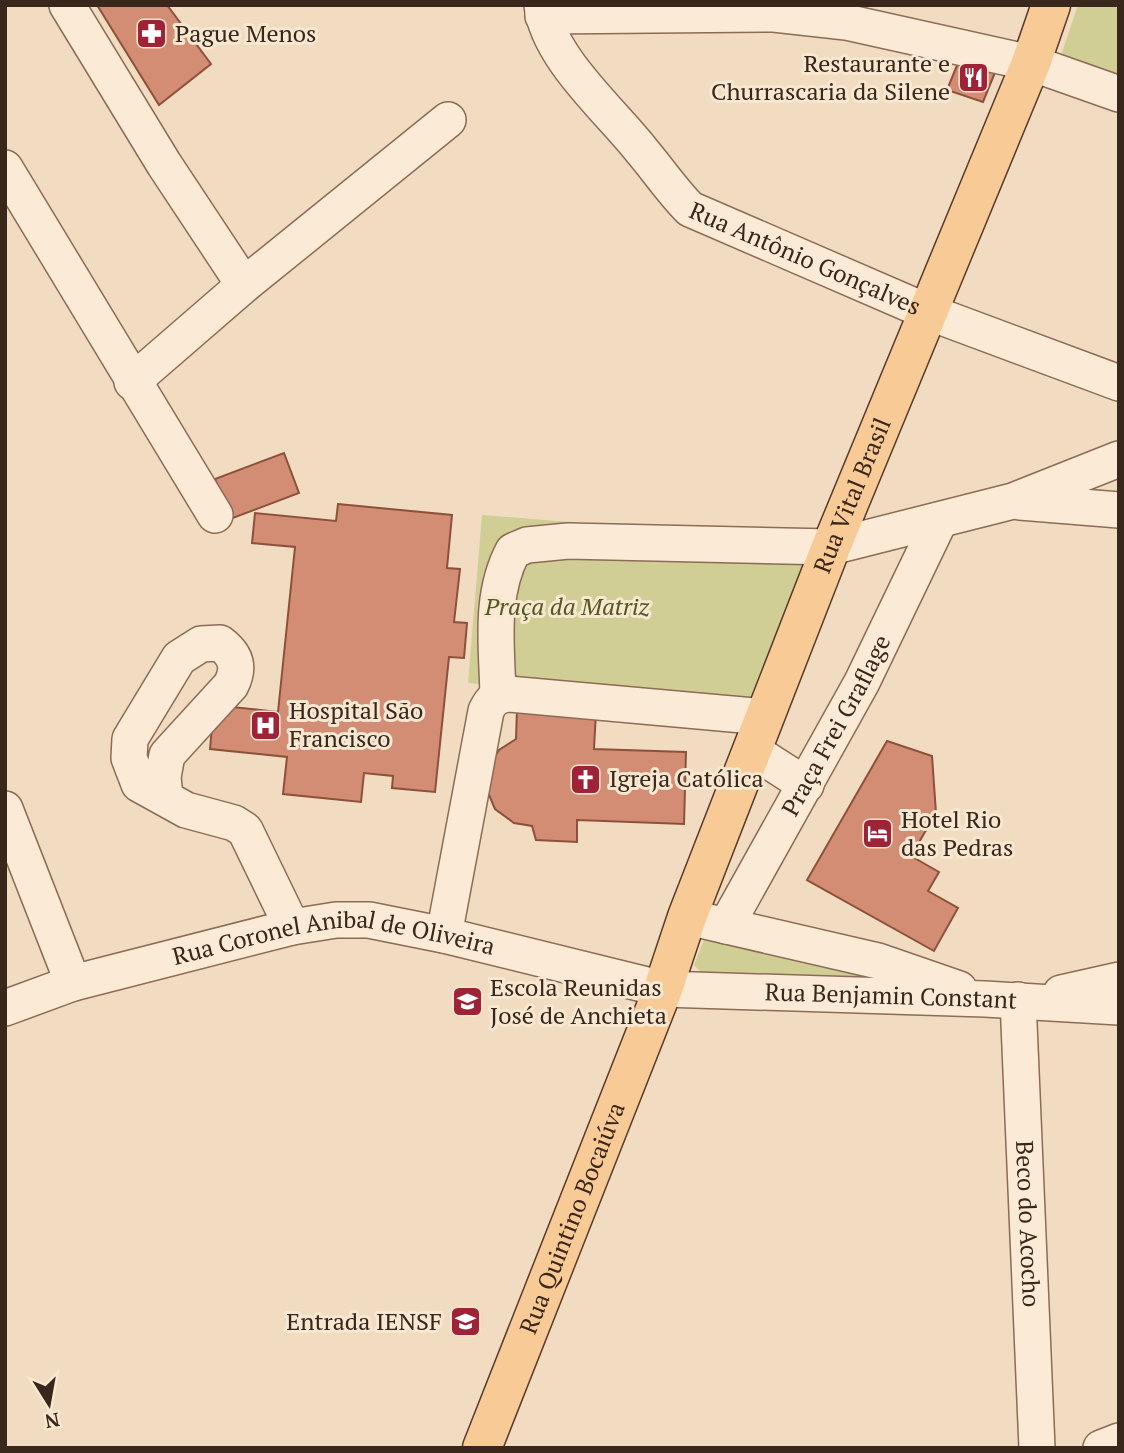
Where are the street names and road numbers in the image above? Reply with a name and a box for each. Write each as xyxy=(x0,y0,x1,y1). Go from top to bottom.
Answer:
street label: Rua Antônio Gonçalves xyxy=(685,194,926,322)
street label: Rua Vital Brasil xyxy=(805,413,898,577)
street label: Praça Frei Graflage xyxy=(774,629,897,821)
street label: Rua Coronel Anibal de Oliveira xyxy=(169,903,498,972)
street label: Rua Benjamin Constant xyxy=(764,975,1018,1016)
street label: Rua Quintino Bocaiúva xyxy=(512,1097,632,1338)
street label: Beco do Acocho xyxy=(1009,1140,1048,1308)

